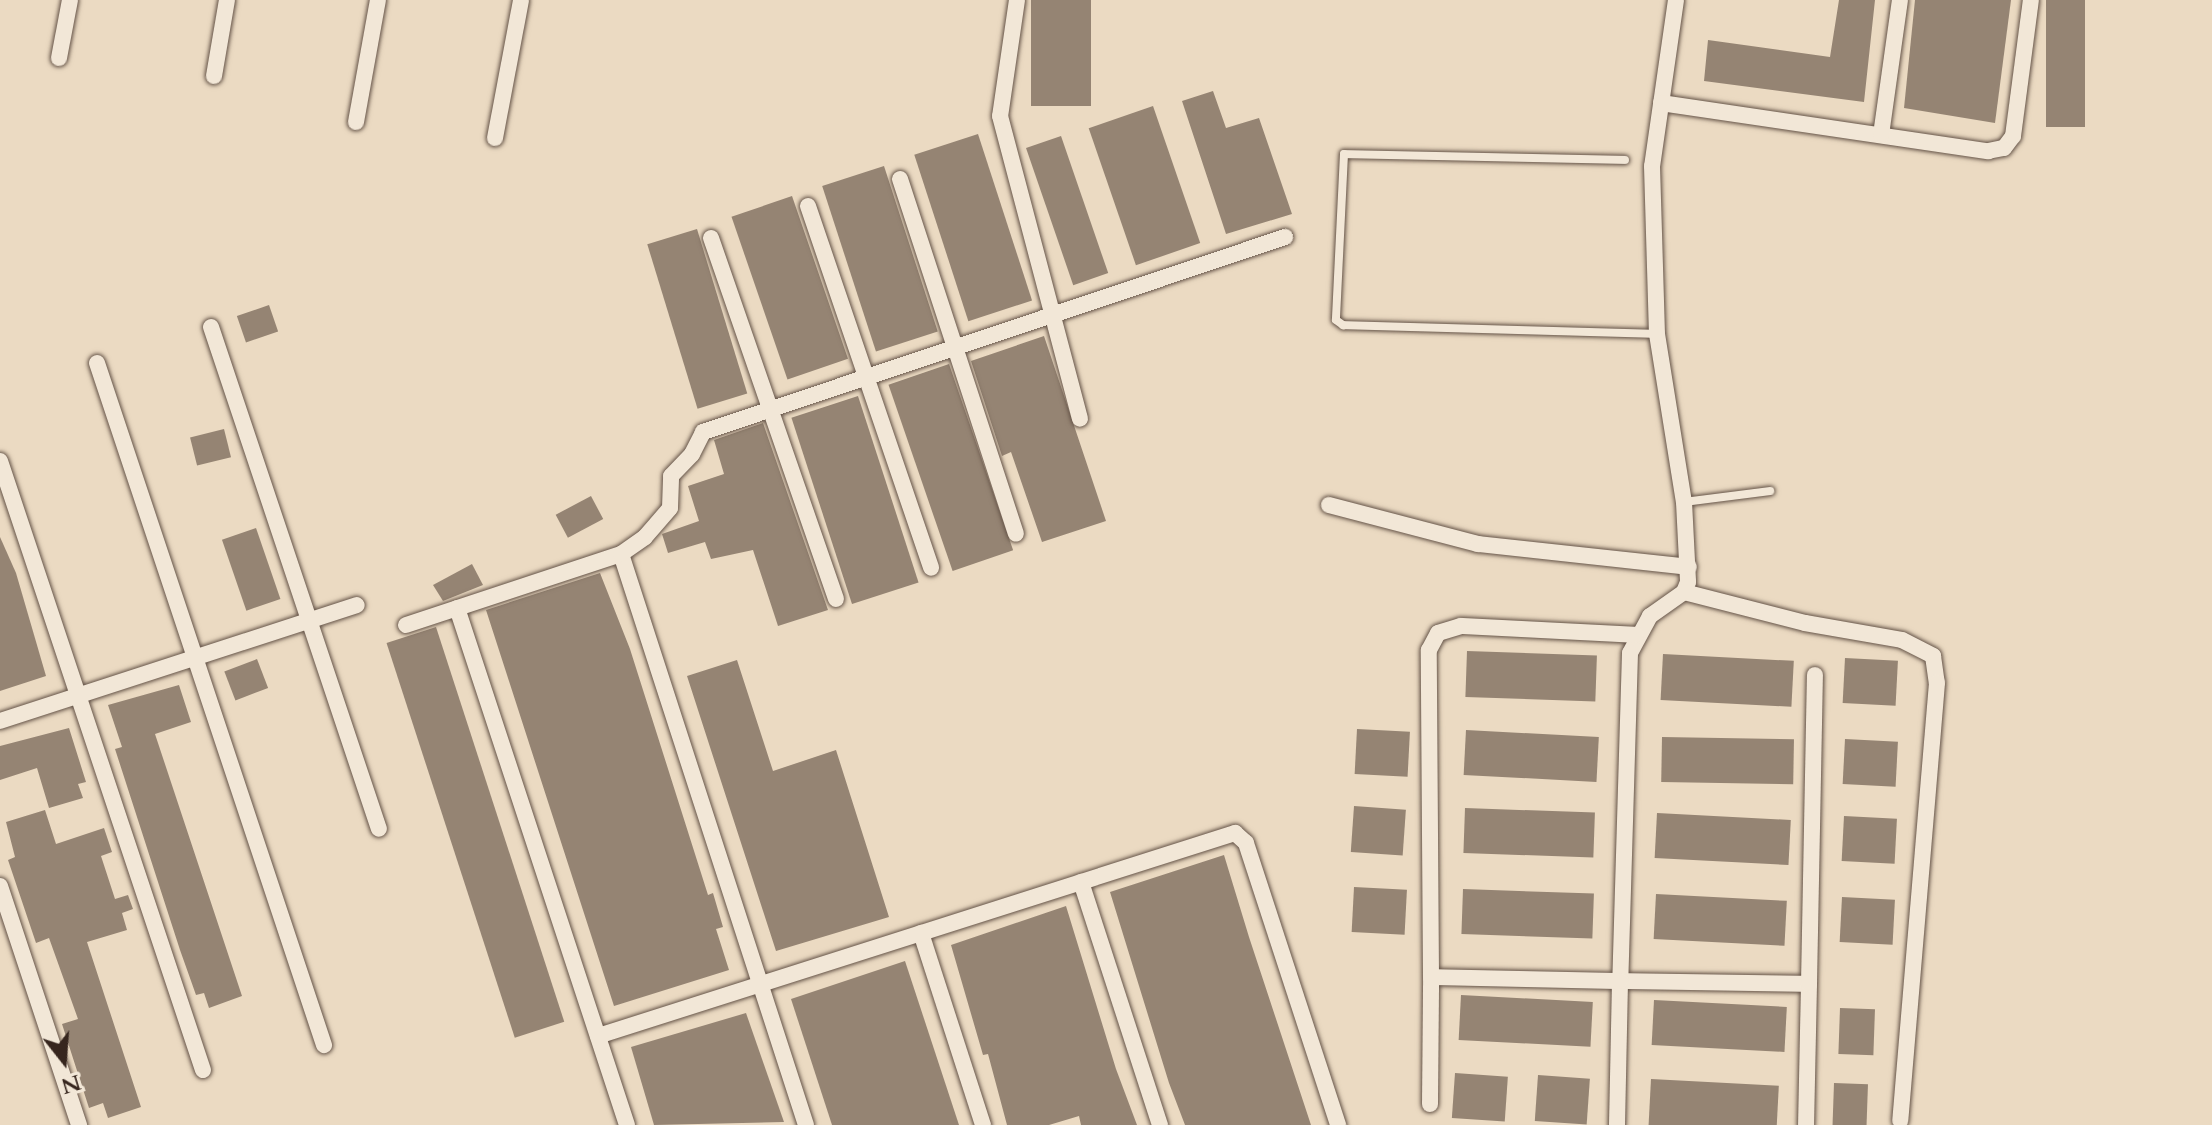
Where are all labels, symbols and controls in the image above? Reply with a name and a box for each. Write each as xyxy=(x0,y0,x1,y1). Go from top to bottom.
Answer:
north arrow xyxy=(24,1021,104,1101)
text: N xyxy=(58,1067,85,1101)

